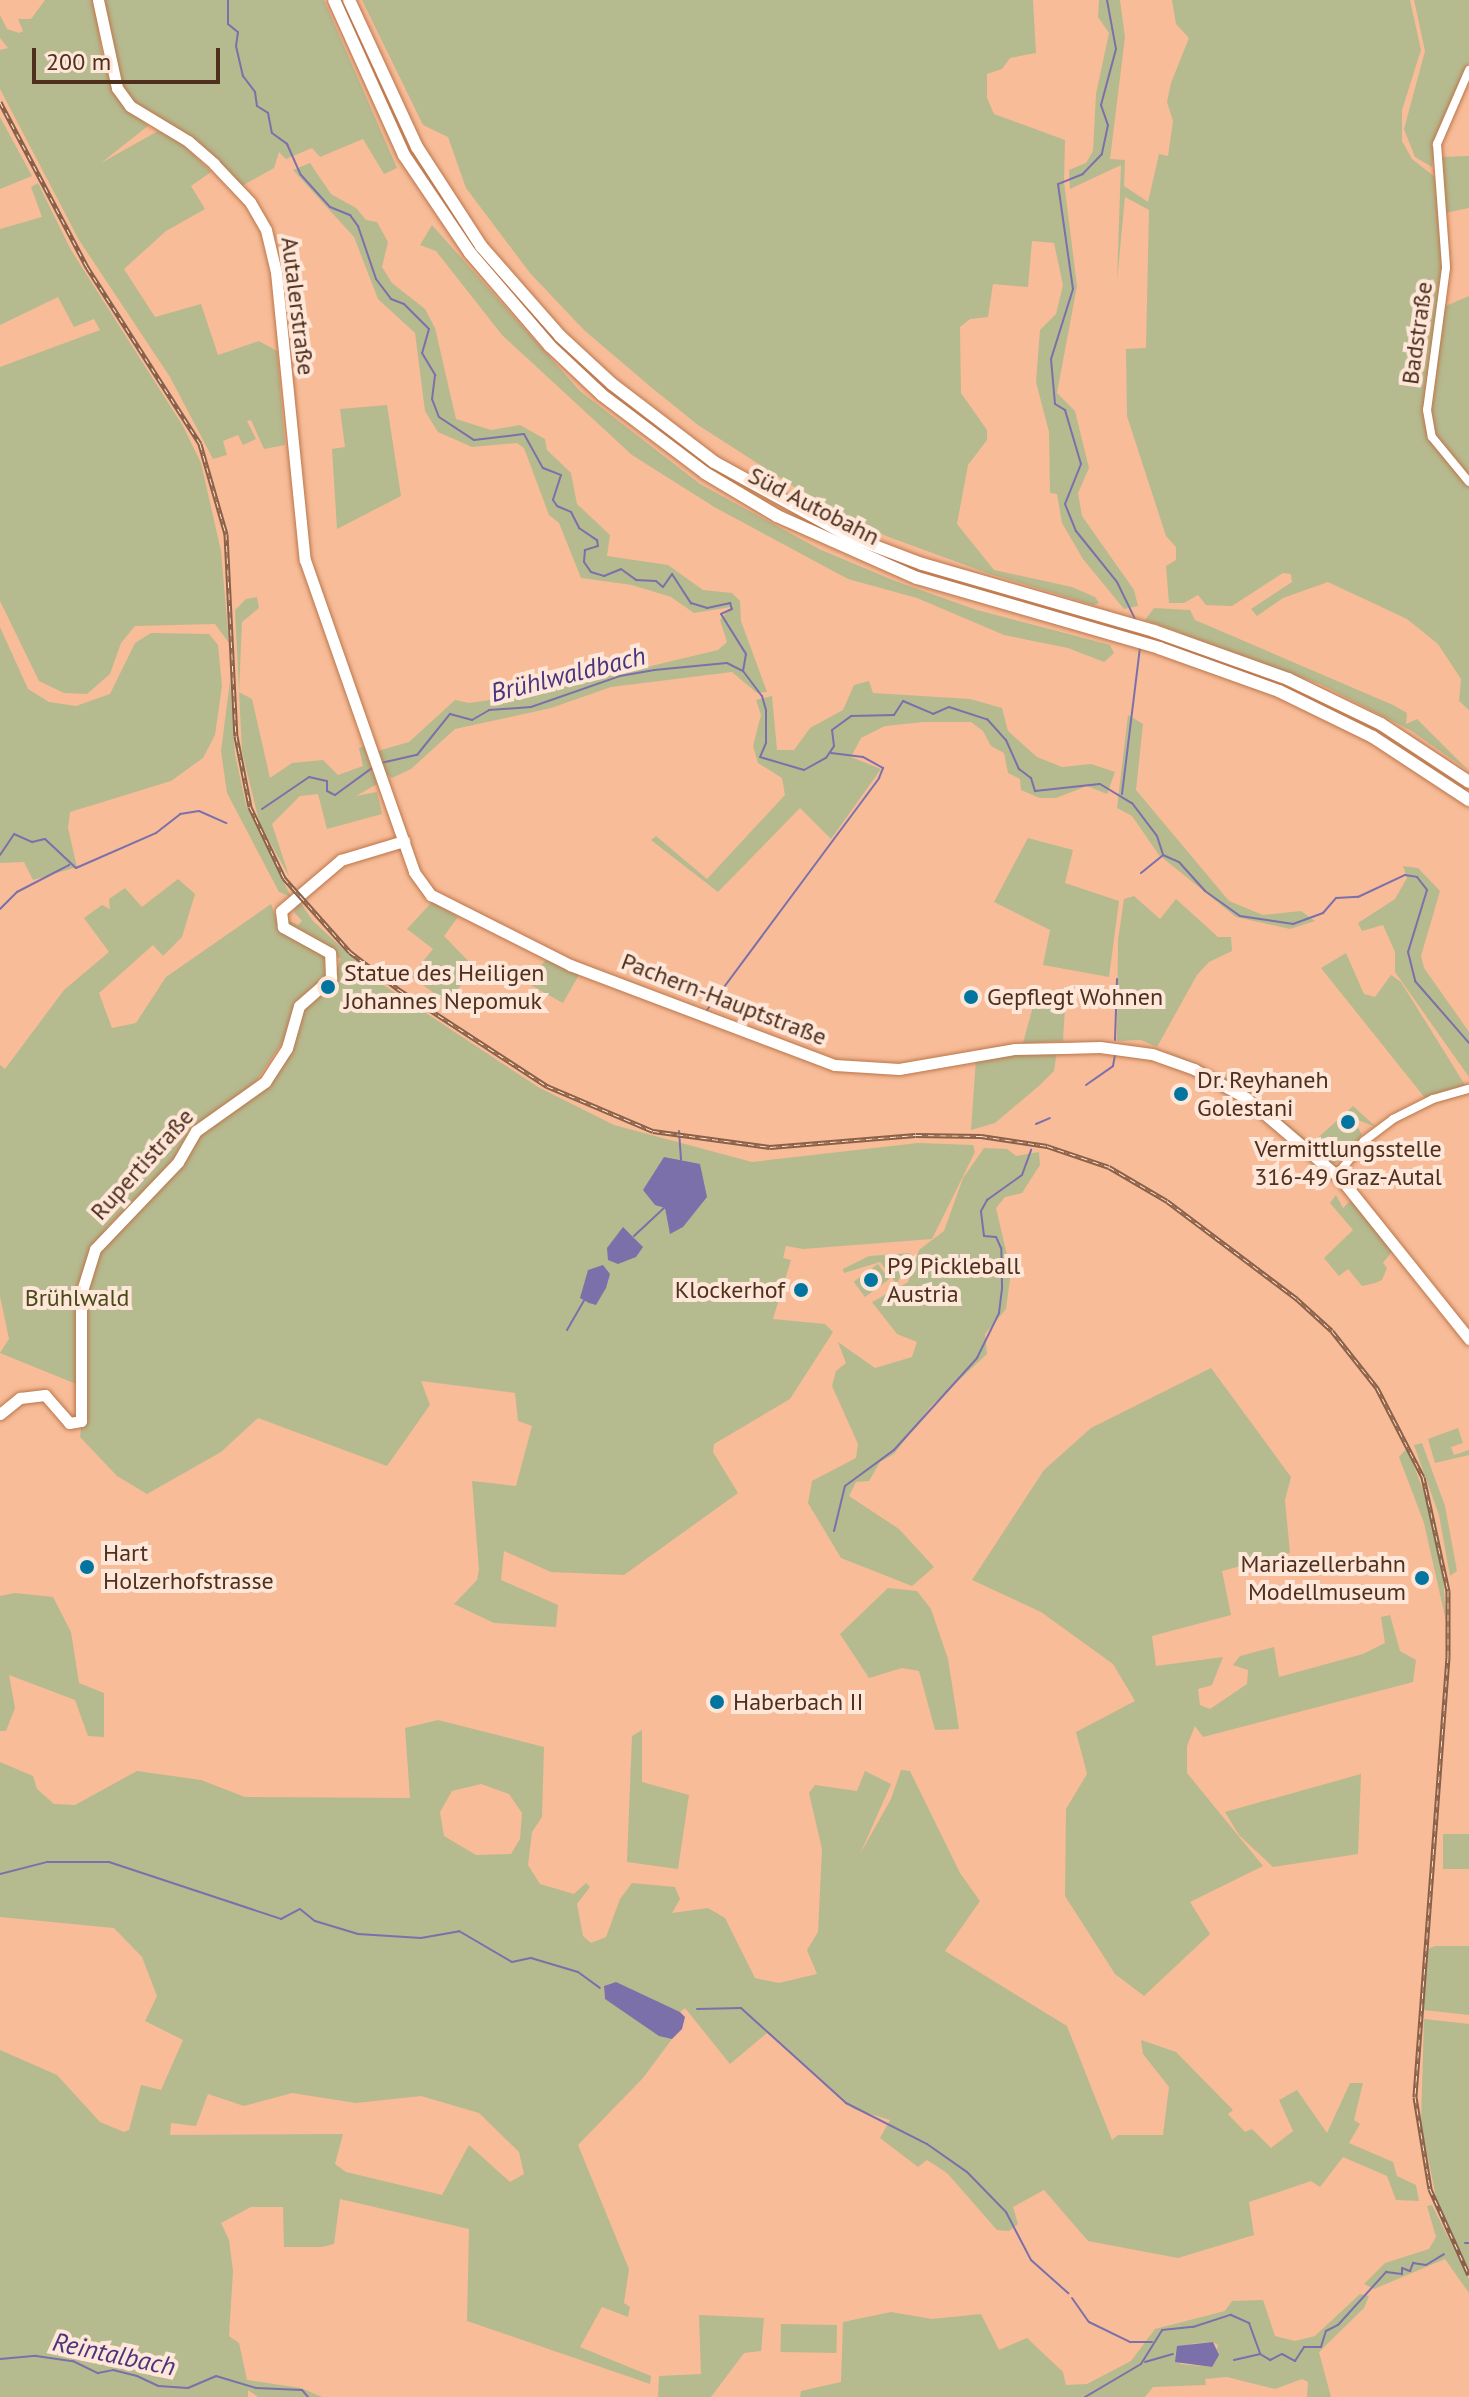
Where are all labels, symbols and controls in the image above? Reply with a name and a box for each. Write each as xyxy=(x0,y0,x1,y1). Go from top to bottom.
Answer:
scale bar xyxy=(36,32,224,82)
text: 200 m xyxy=(46,46,111,77)
street label: Autalerstraße xyxy=(275,235,321,377)
street label: Badstraße xyxy=(1396,280,1438,386)
street label: Süd Autobahn xyxy=(743,461,885,551)
water label: Brühlwaldbach xyxy=(487,640,649,708)
street label: Pachern-Hauptstraße xyxy=(617,947,831,1051)
place label: Statue des Heiligen Johannes Nepomuk xyxy=(344,959,544,1015)
marker: Statue des Heiligen Johannes Nepomuk xyxy=(319,978,337,996)
place label: Gepflegt Wohnen xyxy=(987,983,1164,1011)
marker: Gepflegt Wohnen xyxy=(962,988,980,1006)
place label: Dr. Reyhaneh Golestani xyxy=(1197,1066,1330,1122)
marker: Dr. Reyhaneh Golestani xyxy=(1172,1085,1190,1103)
street label: Rupertistraße xyxy=(84,1102,200,1226)
marker: Vermittlungsstelle 316-49 Graz-Autal xyxy=(1339,1113,1357,1131)
place label: Vermittlungsstelle 316-49 Graz-Autal xyxy=(1254,1135,1442,1191)
place label: P9 Pickleball Austria xyxy=(887,1252,1020,1308)
marker: P9 Pickleball Austria xyxy=(862,1271,880,1289)
place label: Klockerhof xyxy=(675,1276,785,1304)
marker: Klockerhof xyxy=(792,1281,810,1299)
park label: Brühlwald xyxy=(25,1284,129,1312)
place label: Hart Holzerhofstrasse xyxy=(103,1539,274,1595)
place label: Mariazellerbahn Modellmuseum xyxy=(1241,1550,1406,1606)
marker: Hart Holzerhofstrasse xyxy=(78,1558,96,1576)
marker: Mariazellerbahn Modellmuseum xyxy=(1413,1569,1431,1587)
place label: Haberbach II xyxy=(733,1688,864,1716)
marker: Haberbach II xyxy=(708,1693,726,1711)
water label: Reintalbach xyxy=(50,2326,178,2382)

